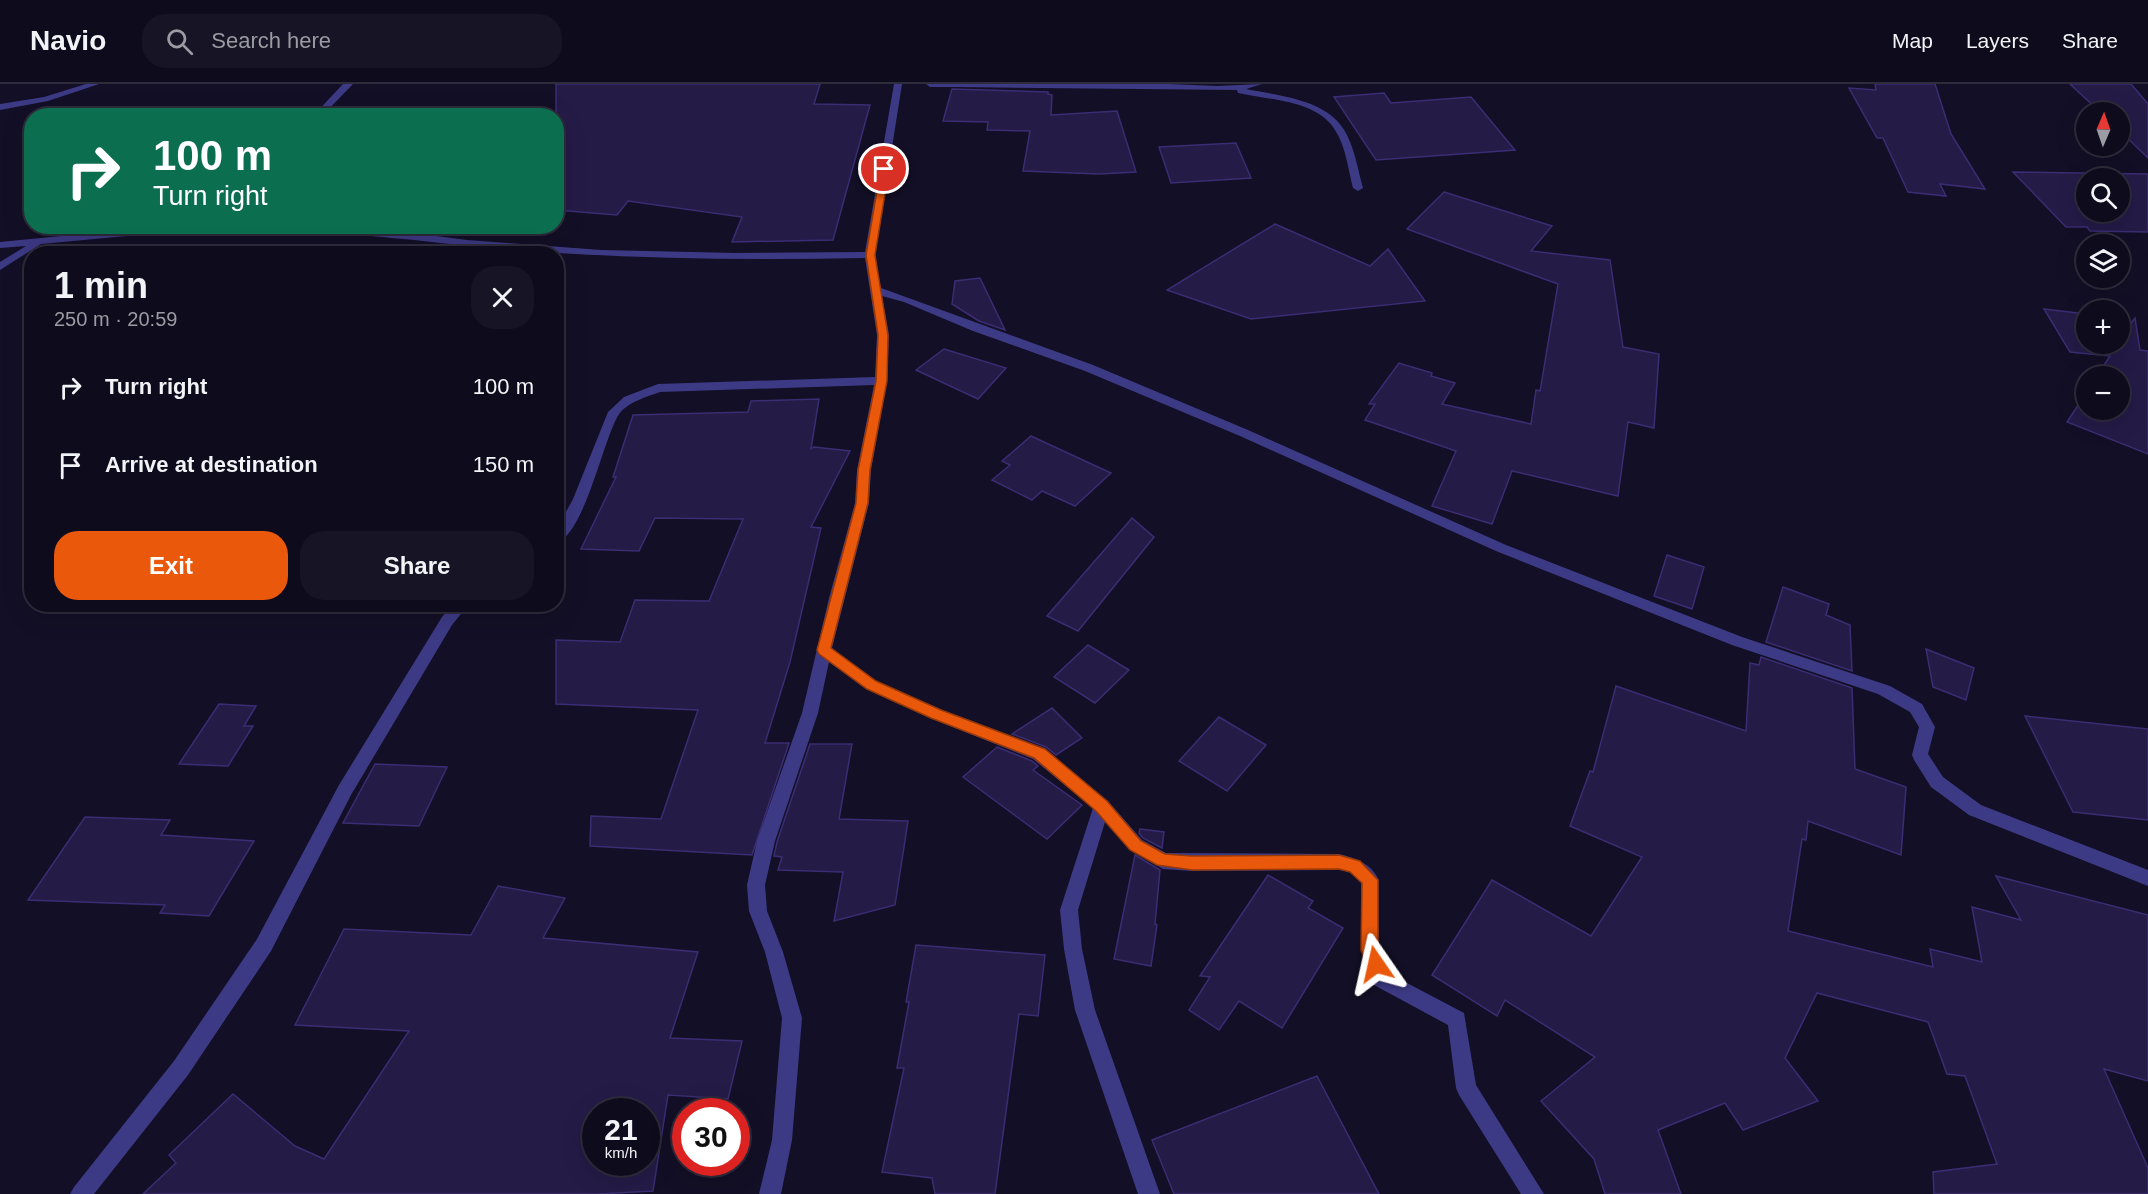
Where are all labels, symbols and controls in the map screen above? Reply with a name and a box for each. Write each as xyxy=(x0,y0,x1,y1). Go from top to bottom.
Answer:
search box xyxy=(142,14,562,68)
text: Navio xyxy=(30,25,106,56)
icon: search xyxy=(163,25,196,58)
text: Search here xyxy=(211,28,331,53)
text: Map xyxy=(1892,29,1933,52)
text: Layers xyxy=(1966,29,2029,52)
text: Share xyxy=(2062,29,2118,52)
north arrow xyxy=(2076,102,2130,156)
map controls xyxy=(2076,102,2130,420)
icon: right xyxy=(54,132,132,210)
text: 100 m xyxy=(153,132,272,179)
pin xyxy=(858,143,909,194)
icon: arrive xyxy=(867,152,900,185)
button: search xyxy=(2076,168,2130,222)
text: Turn right xyxy=(153,181,268,211)
button: layers xyxy=(2076,234,2130,288)
text: 1 min xyxy=(54,265,148,306)
button: close xyxy=(471,266,534,329)
button: + xyxy=(2076,300,2130,354)
text: 250 m · 20:59 xyxy=(54,308,177,330)
button: − xyxy=(2076,366,2130,420)
icon: right xyxy=(54,371,87,404)
text: Turn right xyxy=(105,374,207,399)
text: 100 m xyxy=(473,374,534,399)
icon: arrive xyxy=(54,449,87,482)
text: Arrive at destination xyxy=(105,452,318,477)
text: 150 m xyxy=(473,452,534,477)
button: Exit xyxy=(54,531,288,600)
button: Share xyxy=(300,531,534,600)
position arrow xyxy=(1344,932,1408,996)
speed limit sign: 30 xyxy=(672,1098,750,1176)
text: 21 xyxy=(604,1113,638,1146)
text: km/h xyxy=(605,1144,637,1161)

